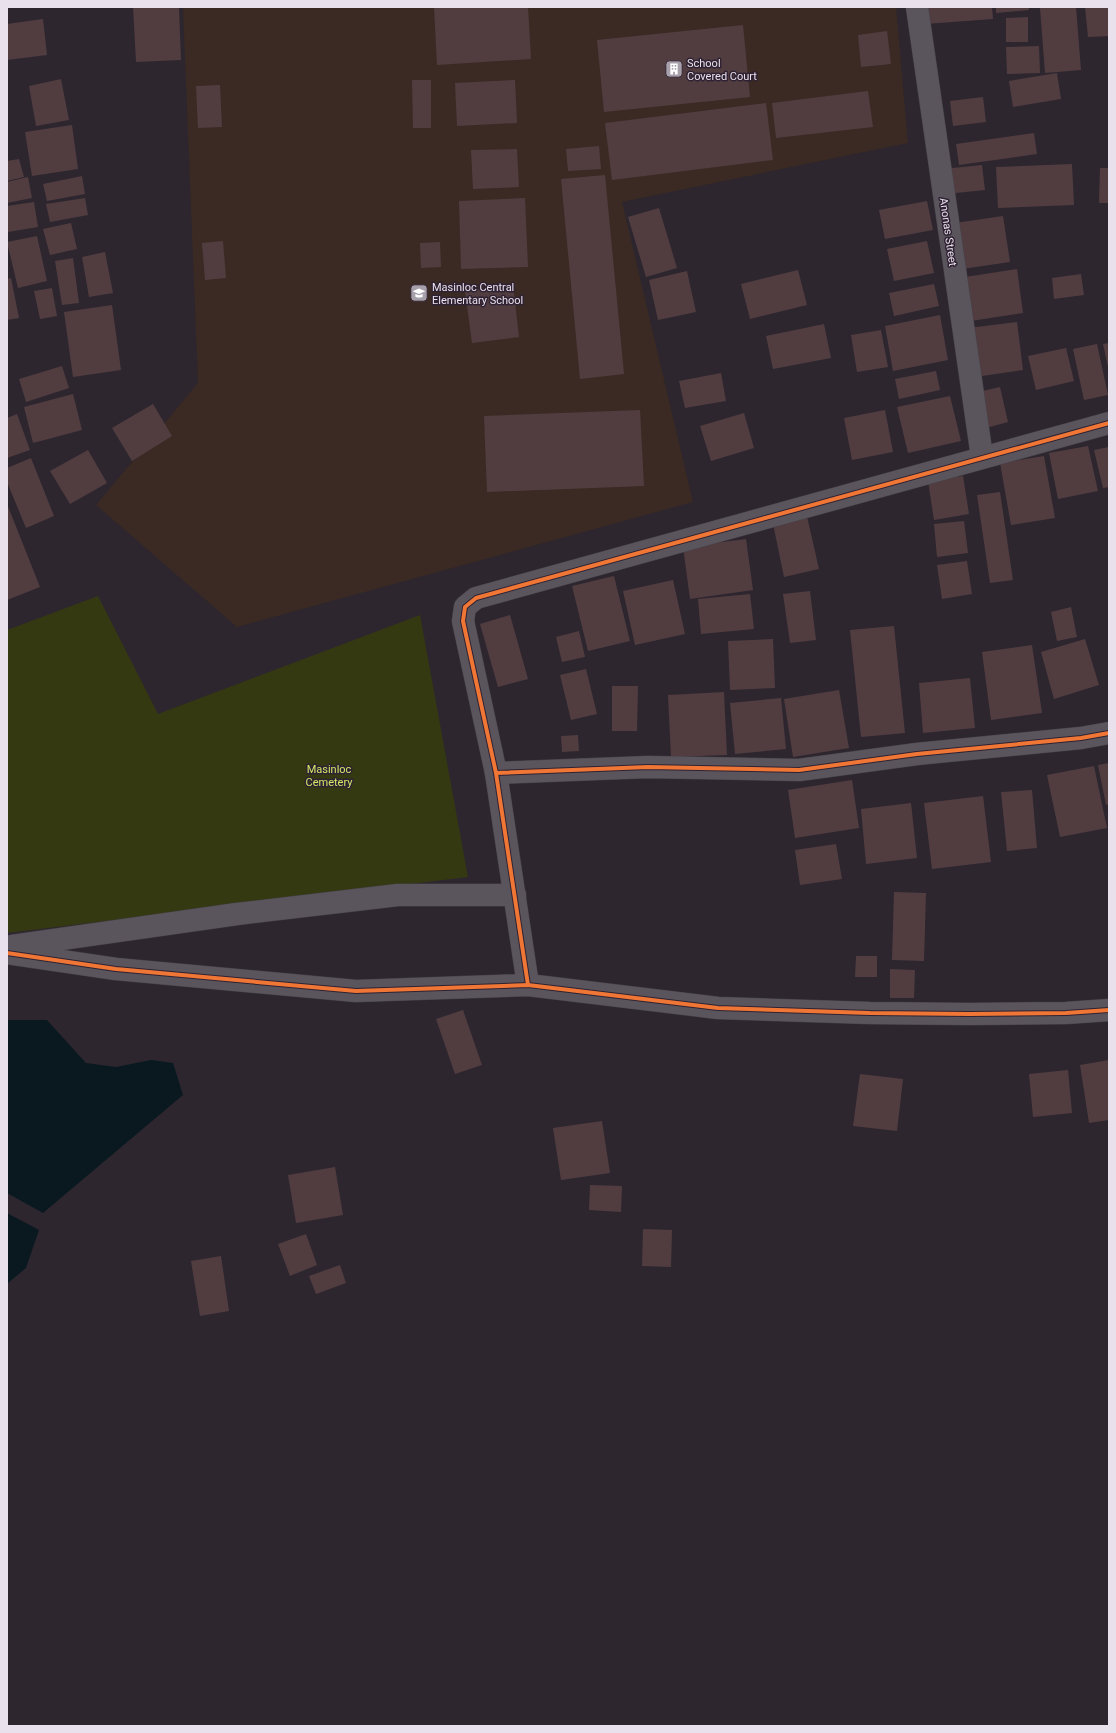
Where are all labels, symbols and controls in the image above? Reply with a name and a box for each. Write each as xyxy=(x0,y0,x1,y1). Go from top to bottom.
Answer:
place label: School Covered Court xyxy=(687,57,757,83)
building icon: School Covered Court xyxy=(664,59,684,79)
street label: Anonas Street xyxy=(937,197,959,267)
place label: Masinloc Central Elementary School xyxy=(432,281,523,307)
school or university icon: Masinloc Central Elementary School xyxy=(409,283,429,303)
park label: Masinloc Cemetery xyxy=(306,763,353,789)

